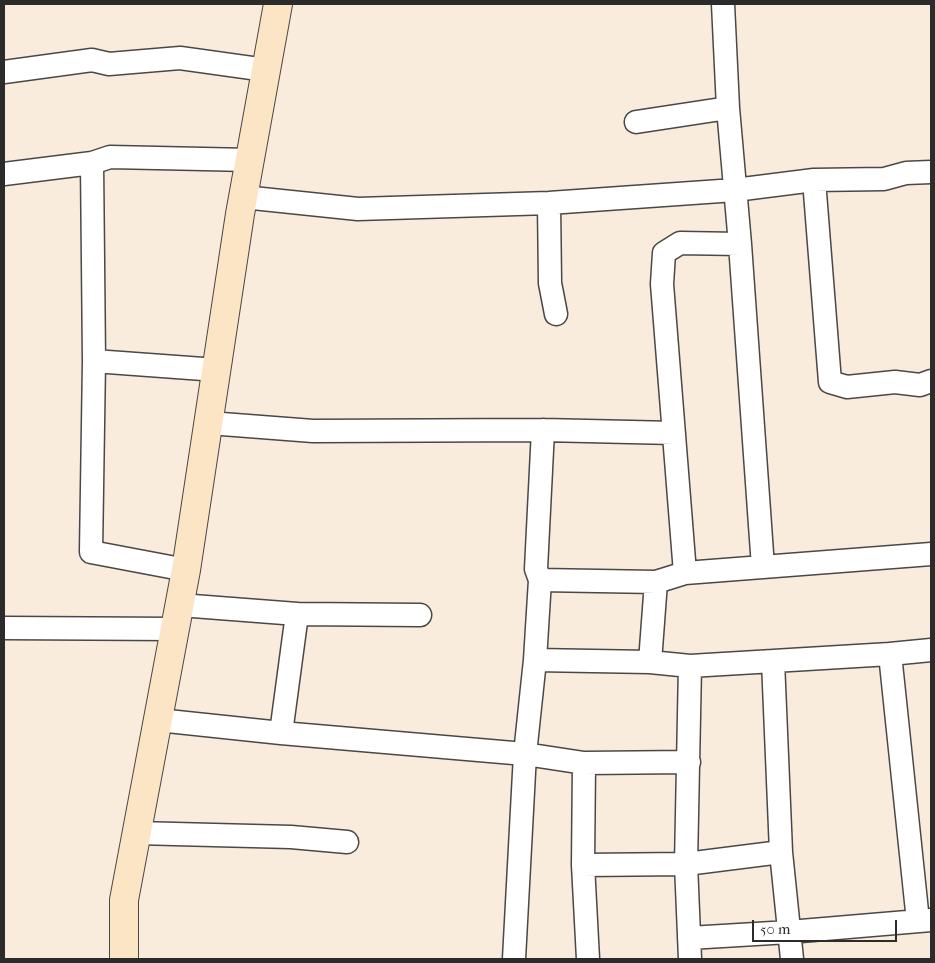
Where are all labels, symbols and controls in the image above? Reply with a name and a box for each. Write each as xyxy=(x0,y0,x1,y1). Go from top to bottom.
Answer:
scale bar xyxy=(755,910,900,942)
text: 50 m xyxy=(760,920,790,938)

